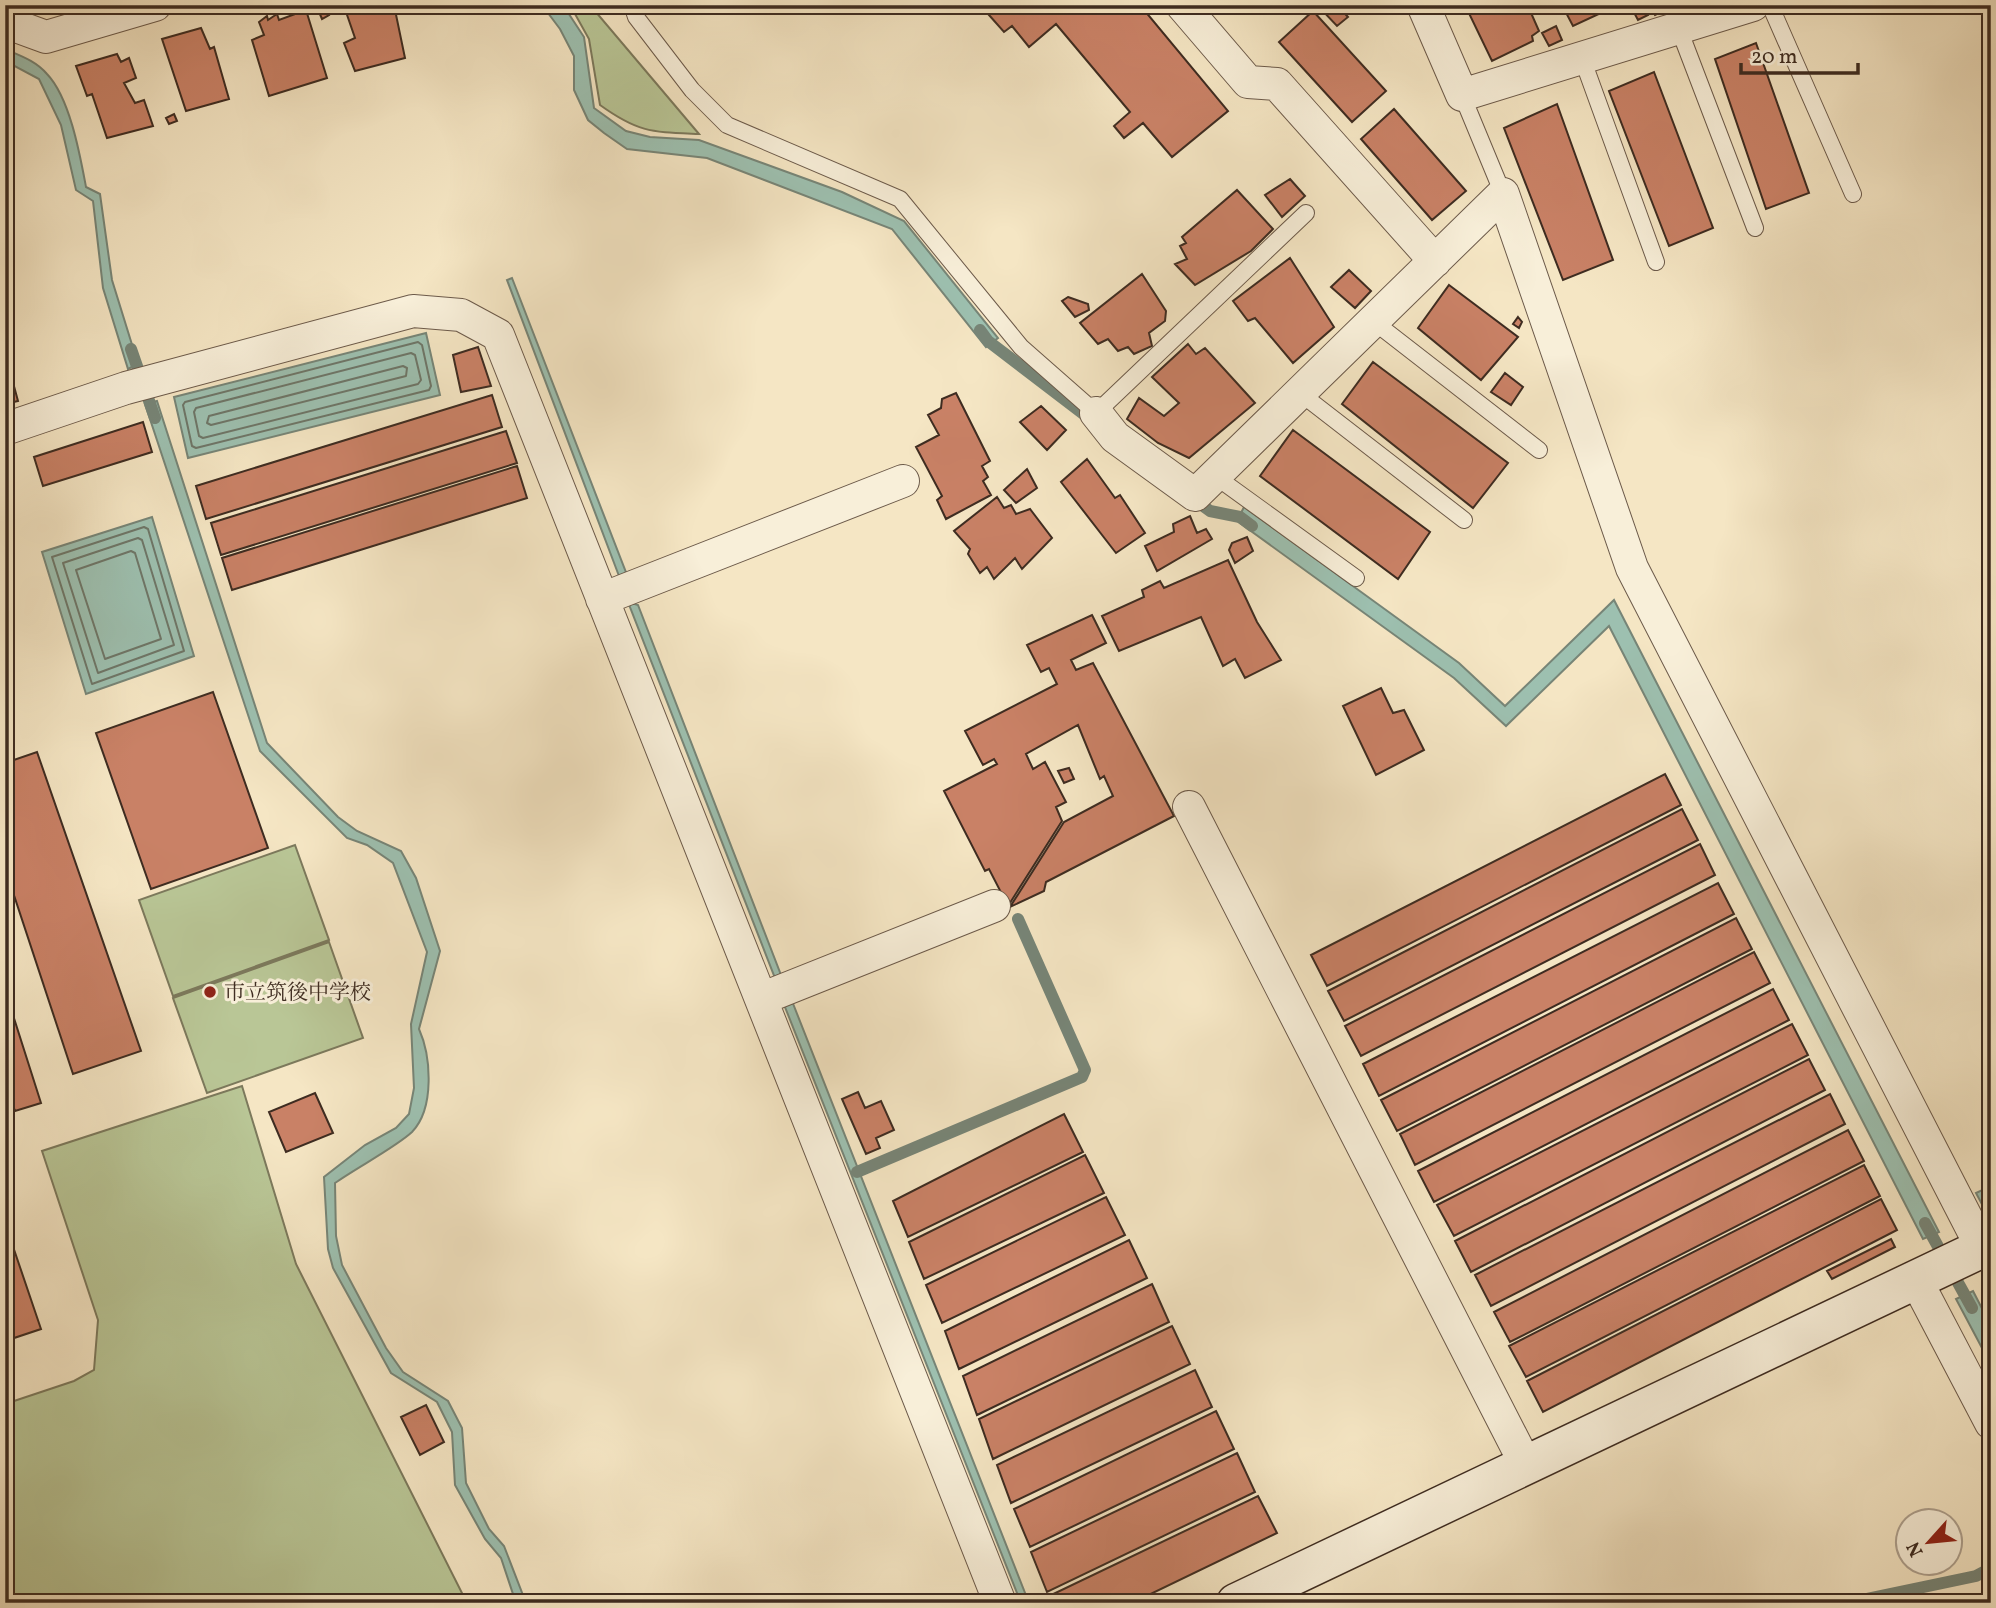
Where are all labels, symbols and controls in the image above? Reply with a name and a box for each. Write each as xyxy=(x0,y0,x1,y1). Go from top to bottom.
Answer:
scale bar xyxy=(1741,32,1858,76)
text: 20 m xyxy=(1751,43,1797,72)
place label: 市立筑後中学校 xyxy=(224,979,371,1008)
marker: 市立筑後中学校 xyxy=(202,984,218,1000)
north arrow xyxy=(1895,1506,1965,1576)
text: N xyxy=(1901,1537,1930,1561)

